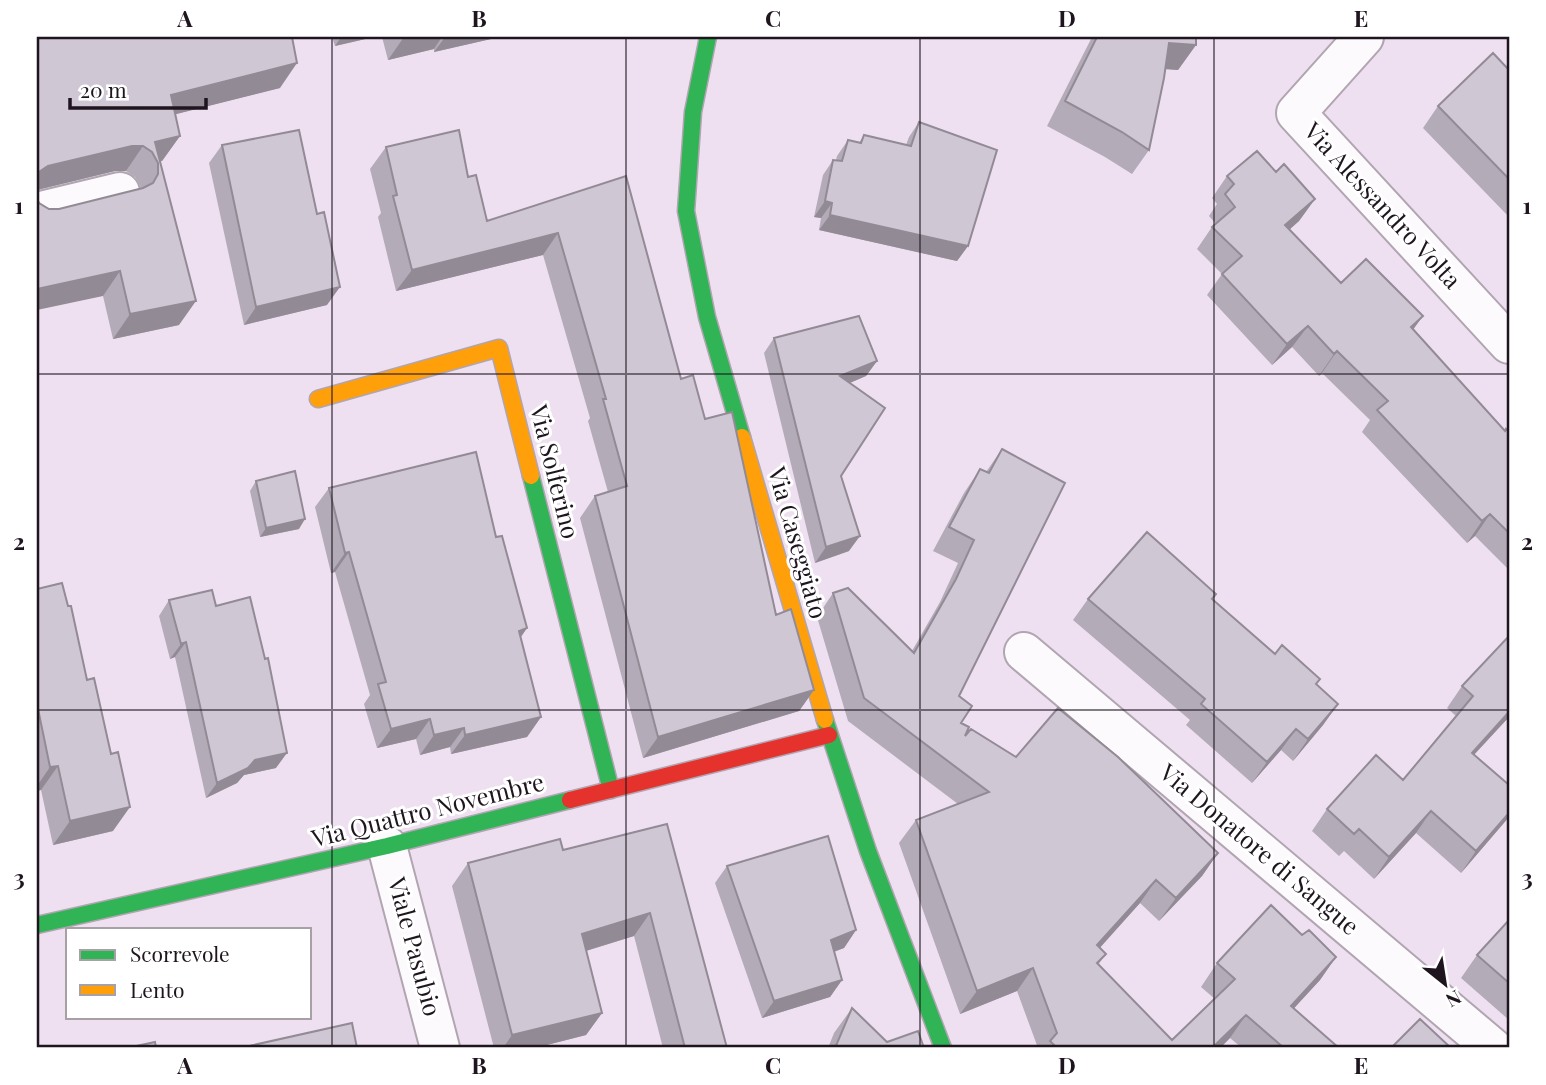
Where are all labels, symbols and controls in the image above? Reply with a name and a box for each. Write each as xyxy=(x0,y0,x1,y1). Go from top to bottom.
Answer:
text: A xyxy=(176,2,193,33)
text: B xyxy=(471,2,487,33)
text: C xyxy=(765,2,781,33)
text: D xyxy=(1058,2,1076,33)
text: E xyxy=(1354,2,1368,33)
scale bar xyxy=(70,66,206,110)
text: 20 m xyxy=(80,75,127,103)
street label: Via Alessandro Volta xyxy=(1297,114,1469,295)
text: 1 xyxy=(15,189,24,220)
text: 1 xyxy=(1523,189,1532,220)
street label: Via Solferino xyxy=(524,400,588,542)
street label: Via Caseggiato xyxy=(762,462,836,622)
text: 2 xyxy=(13,525,25,556)
text: 2 xyxy=(1521,525,1533,556)
street label: Via Donatore di Sangue xyxy=(1153,755,1367,941)
street label: Via Quattro Novembre xyxy=(307,765,547,854)
text: 3 xyxy=(13,861,25,892)
text: 3 xyxy=(1521,861,1533,892)
street label: Viale Pasubio xyxy=(382,873,450,1019)
legend xyxy=(66,928,312,1018)
text: Scorrevole xyxy=(130,939,230,967)
north arrow xyxy=(1410,948,1480,1018)
text: Lento xyxy=(130,975,184,1003)
text: N xyxy=(1441,985,1466,1014)
text: A xyxy=(176,1049,193,1080)
text: B xyxy=(471,1049,487,1080)
text: C xyxy=(765,1049,781,1080)
text: D xyxy=(1058,1049,1076,1080)
text: E xyxy=(1354,1049,1368,1080)

